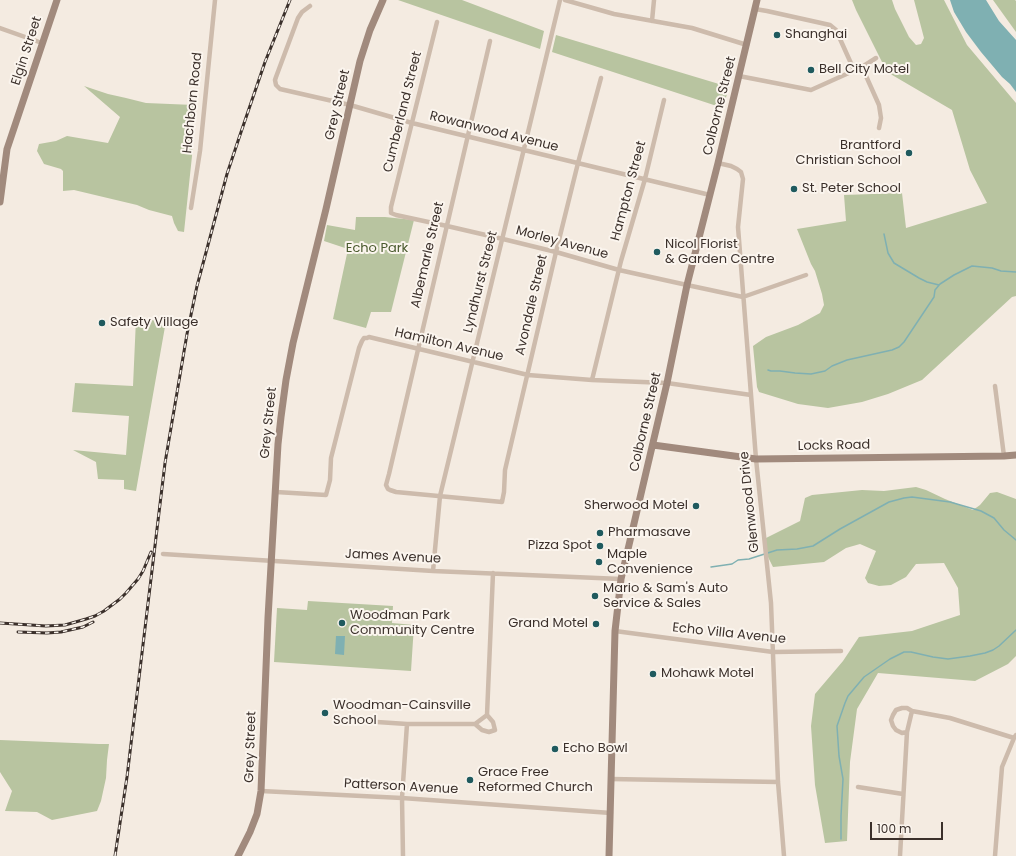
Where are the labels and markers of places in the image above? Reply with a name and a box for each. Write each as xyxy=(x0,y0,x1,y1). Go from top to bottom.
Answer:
place label: Shanghai xyxy=(785,27,847,43)
marker: Shanghai xyxy=(772,30,782,40)
place label: Bell City Motel xyxy=(819,62,909,78)
marker: Bell City Motel xyxy=(806,65,816,75)
place label: Brantford Christian School xyxy=(796,138,901,169)
marker: Brantford Christian School xyxy=(904,148,914,158)
place label: St. Peter School xyxy=(802,181,901,197)
marker: St. Peter School xyxy=(789,184,799,194)
place label: Nicol Florist & Garden Centre xyxy=(665,237,775,268)
marker: Nicol Florist & Garden Centre xyxy=(652,247,662,257)
place label: Safety Village xyxy=(110,315,198,331)
marker: Safety Village xyxy=(97,318,107,328)
place label: Sherwood Motel xyxy=(584,498,688,514)
marker: Sherwood Motel xyxy=(691,501,701,511)
place label: Pharmasave xyxy=(608,525,691,541)
marker: Pharmasave xyxy=(595,528,605,538)
place label: Pizza Spot xyxy=(528,538,592,554)
marker: Pizza Spot xyxy=(595,541,605,551)
place label: Maple Convenience xyxy=(607,547,693,578)
marker: Maple Convenience xyxy=(594,557,604,567)
place label: Mario & Sam's Auto Service & Sales xyxy=(603,581,728,612)
marker: Mario & Sam's Auto Service & Sales xyxy=(590,591,600,601)
place label: Woodman Park Community Centre xyxy=(350,608,475,639)
place label: Grand Motel xyxy=(508,616,588,632)
marker: Woodman Park Community Centre xyxy=(337,618,347,628)
marker: Grand Motel xyxy=(591,619,601,629)
place label: Mohawk Motel xyxy=(661,666,754,682)
marker: Mohawk Motel xyxy=(648,669,658,679)
place label: Woodman-Cainsville School xyxy=(333,698,471,729)
marker: Woodman-Cainsville School xyxy=(320,708,330,718)
place label: Echo Bowl xyxy=(563,741,628,757)
marker: Echo Bowl xyxy=(550,744,560,754)
place label: Grace Free Reformed Church xyxy=(478,765,593,796)
marker: Grace Free Reformed Church xyxy=(465,775,475,785)

